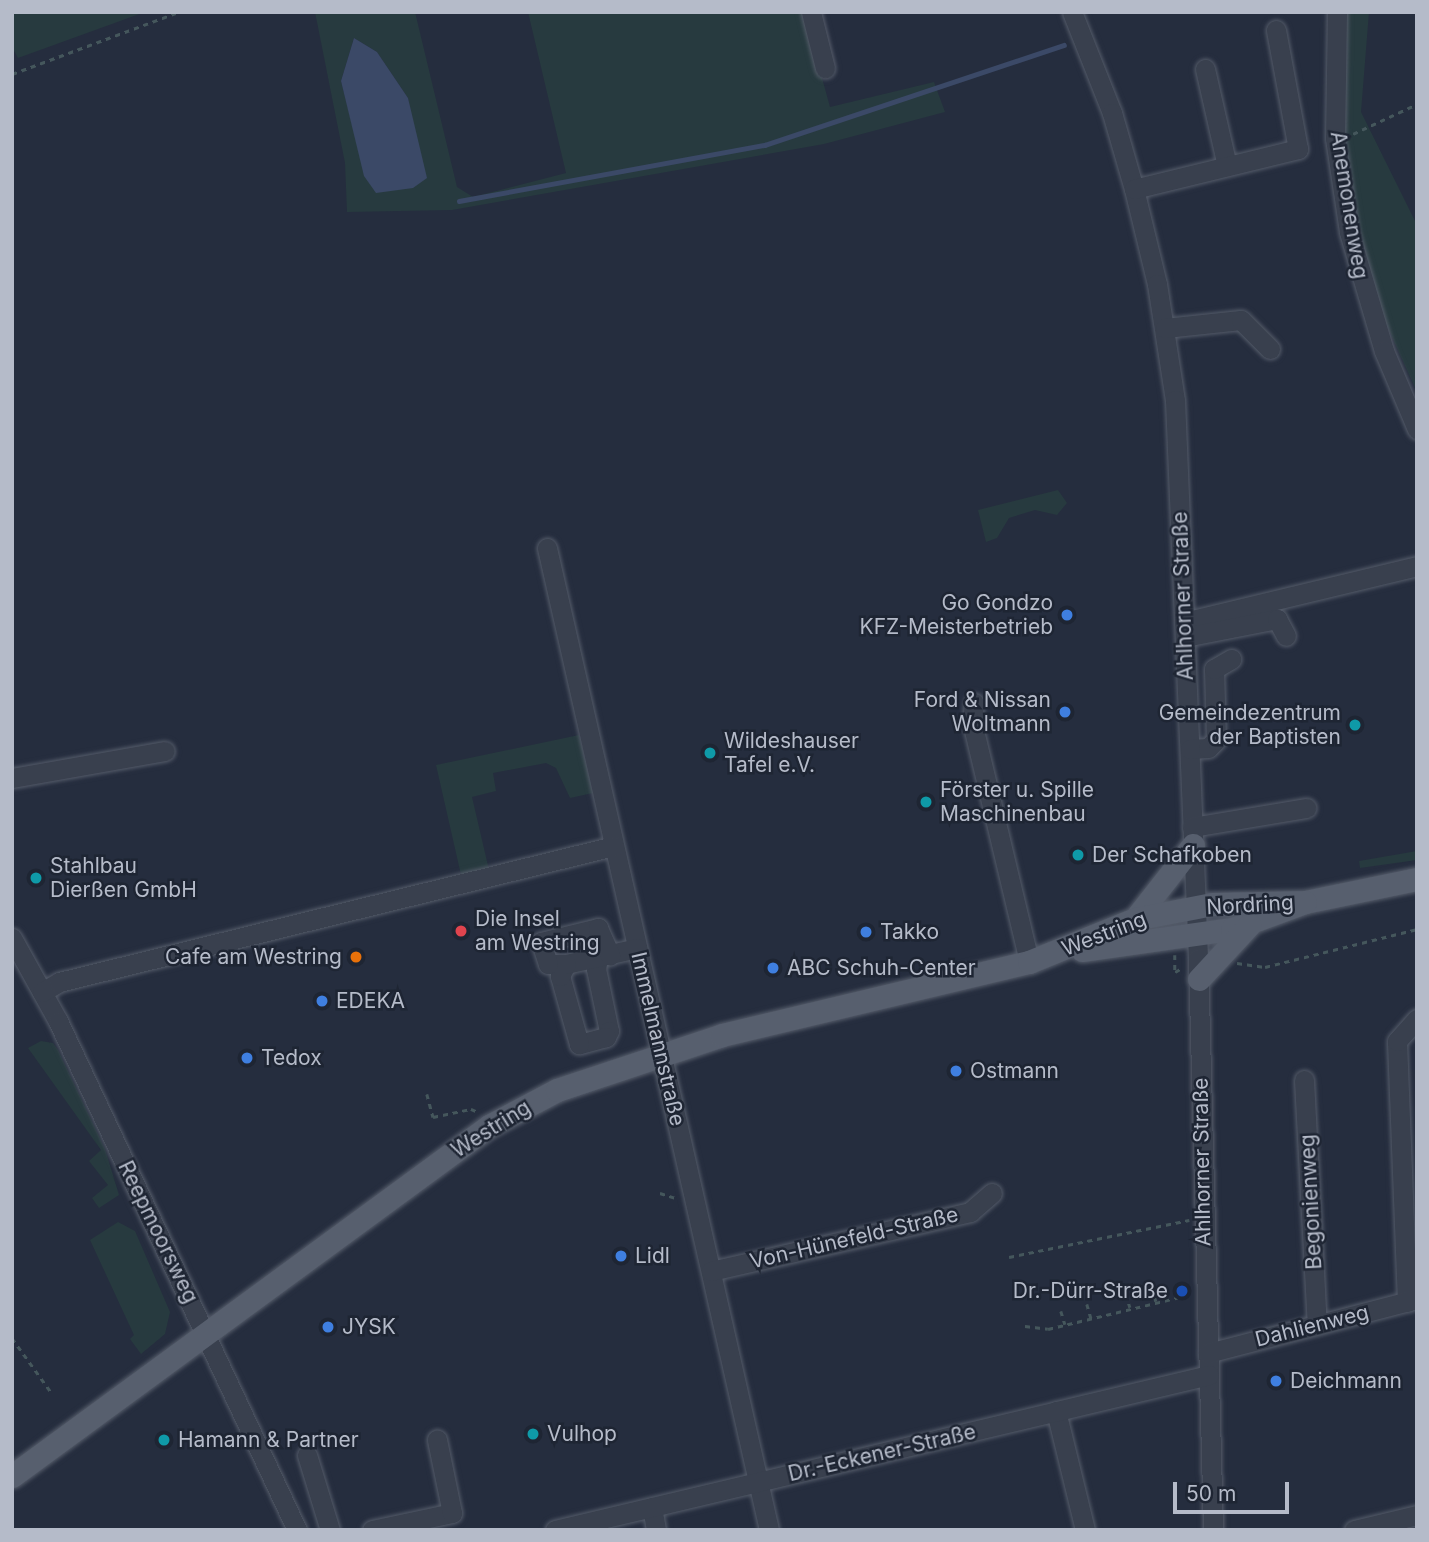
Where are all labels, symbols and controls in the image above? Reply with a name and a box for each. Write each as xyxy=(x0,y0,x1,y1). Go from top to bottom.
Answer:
street label: Anemonenweg xyxy=(1325,129,1373,281)
street label: Ahlhorner Straße xyxy=(1167,511,1199,681)
place label: Go Gondzo KFZ-Meisterbetrieb xyxy=(860,590,1053,640)
marker: Go Gondzo KFZ-Meisterbetrieb xyxy=(1059,607,1075,623)
place label: Ford & Nissan Woltmann xyxy=(914,687,1051,737)
place label: Gemeindezentrum der Baptisten xyxy=(1159,700,1341,750)
marker: Ford & Nissan Woltmann xyxy=(1057,704,1073,720)
marker: Gemeindezentrum der Baptisten xyxy=(1347,717,1363,733)
place label: Wildeshauser Tafel e.V. xyxy=(724,728,859,778)
marker: Wildeshauser Tafel e.V. xyxy=(702,745,718,761)
place label: Förster u. Spille Maschinenbau xyxy=(940,777,1094,827)
marker: Förster u. Spille Maschinenbau xyxy=(918,794,934,810)
place label: Der Schafkoben xyxy=(1092,842,1252,868)
marker: Der Schafkoben xyxy=(1070,847,1086,863)
place label: Stahlbau Dierßen GmbH xyxy=(50,853,197,903)
marker: Stahlbau Dierßen GmbH xyxy=(28,870,44,886)
street label: Nordring xyxy=(1206,890,1294,920)
place label: Die Insel am Westring xyxy=(475,906,600,956)
street label: Westring xyxy=(1058,906,1150,962)
place label: Takko xyxy=(880,919,939,945)
marker: Die Insel am Westring xyxy=(453,923,469,939)
marker: Takko xyxy=(858,924,874,940)
place label: Cafe am Westring xyxy=(165,944,342,970)
marker: Cafe am Westring xyxy=(348,949,364,965)
street label: Immelmannstraße xyxy=(626,950,690,1128)
place label: ABC Schuh-Center xyxy=(787,955,976,981)
marker: ABC Schuh-Center xyxy=(765,960,781,976)
place label: EDEKA xyxy=(336,988,405,1014)
marker: EDEKA xyxy=(314,993,330,1009)
place label: Tedox xyxy=(261,1045,322,1071)
marker: Tedox xyxy=(239,1050,255,1066)
place label: Ostmann xyxy=(970,1058,1059,1084)
marker: Ostmann xyxy=(948,1063,964,1079)
street label: Ahlhorner Straße xyxy=(1188,1077,1216,1247)
street label: Westring xyxy=(447,1095,535,1163)
street label: Begonienweg xyxy=(1295,1134,1327,1270)
street label: Reepmoorsweg xyxy=(113,1157,203,1307)
street label: Von-Hünefeld-Straße xyxy=(747,1202,961,1274)
place label: Lidl xyxy=(635,1243,670,1269)
marker: Lidl xyxy=(613,1248,629,1264)
place label: Dr.-Dürr-Straße xyxy=(1013,1278,1168,1304)
marker: Dr.-Dürr-Straße xyxy=(1174,1283,1190,1299)
street label: Dahlienweg xyxy=(1253,1300,1371,1352)
place label: JYSK xyxy=(342,1314,396,1340)
marker: JYSK xyxy=(320,1319,336,1335)
place label: Deichmann xyxy=(1290,1368,1402,1394)
marker: Deichmann xyxy=(1268,1373,1284,1389)
street label: Dr.-Eckener-Straße xyxy=(786,1419,978,1487)
place label: Vulhop xyxy=(547,1421,617,1447)
marker: Vulhop xyxy=(525,1426,541,1442)
place label: Hamann & Partner xyxy=(178,1427,359,1453)
marker: Hamann & Partner xyxy=(156,1432,172,1448)
scale bar xyxy=(1177,1468,1292,1512)
text: 50 m xyxy=(1186,1481,1236,1506)

